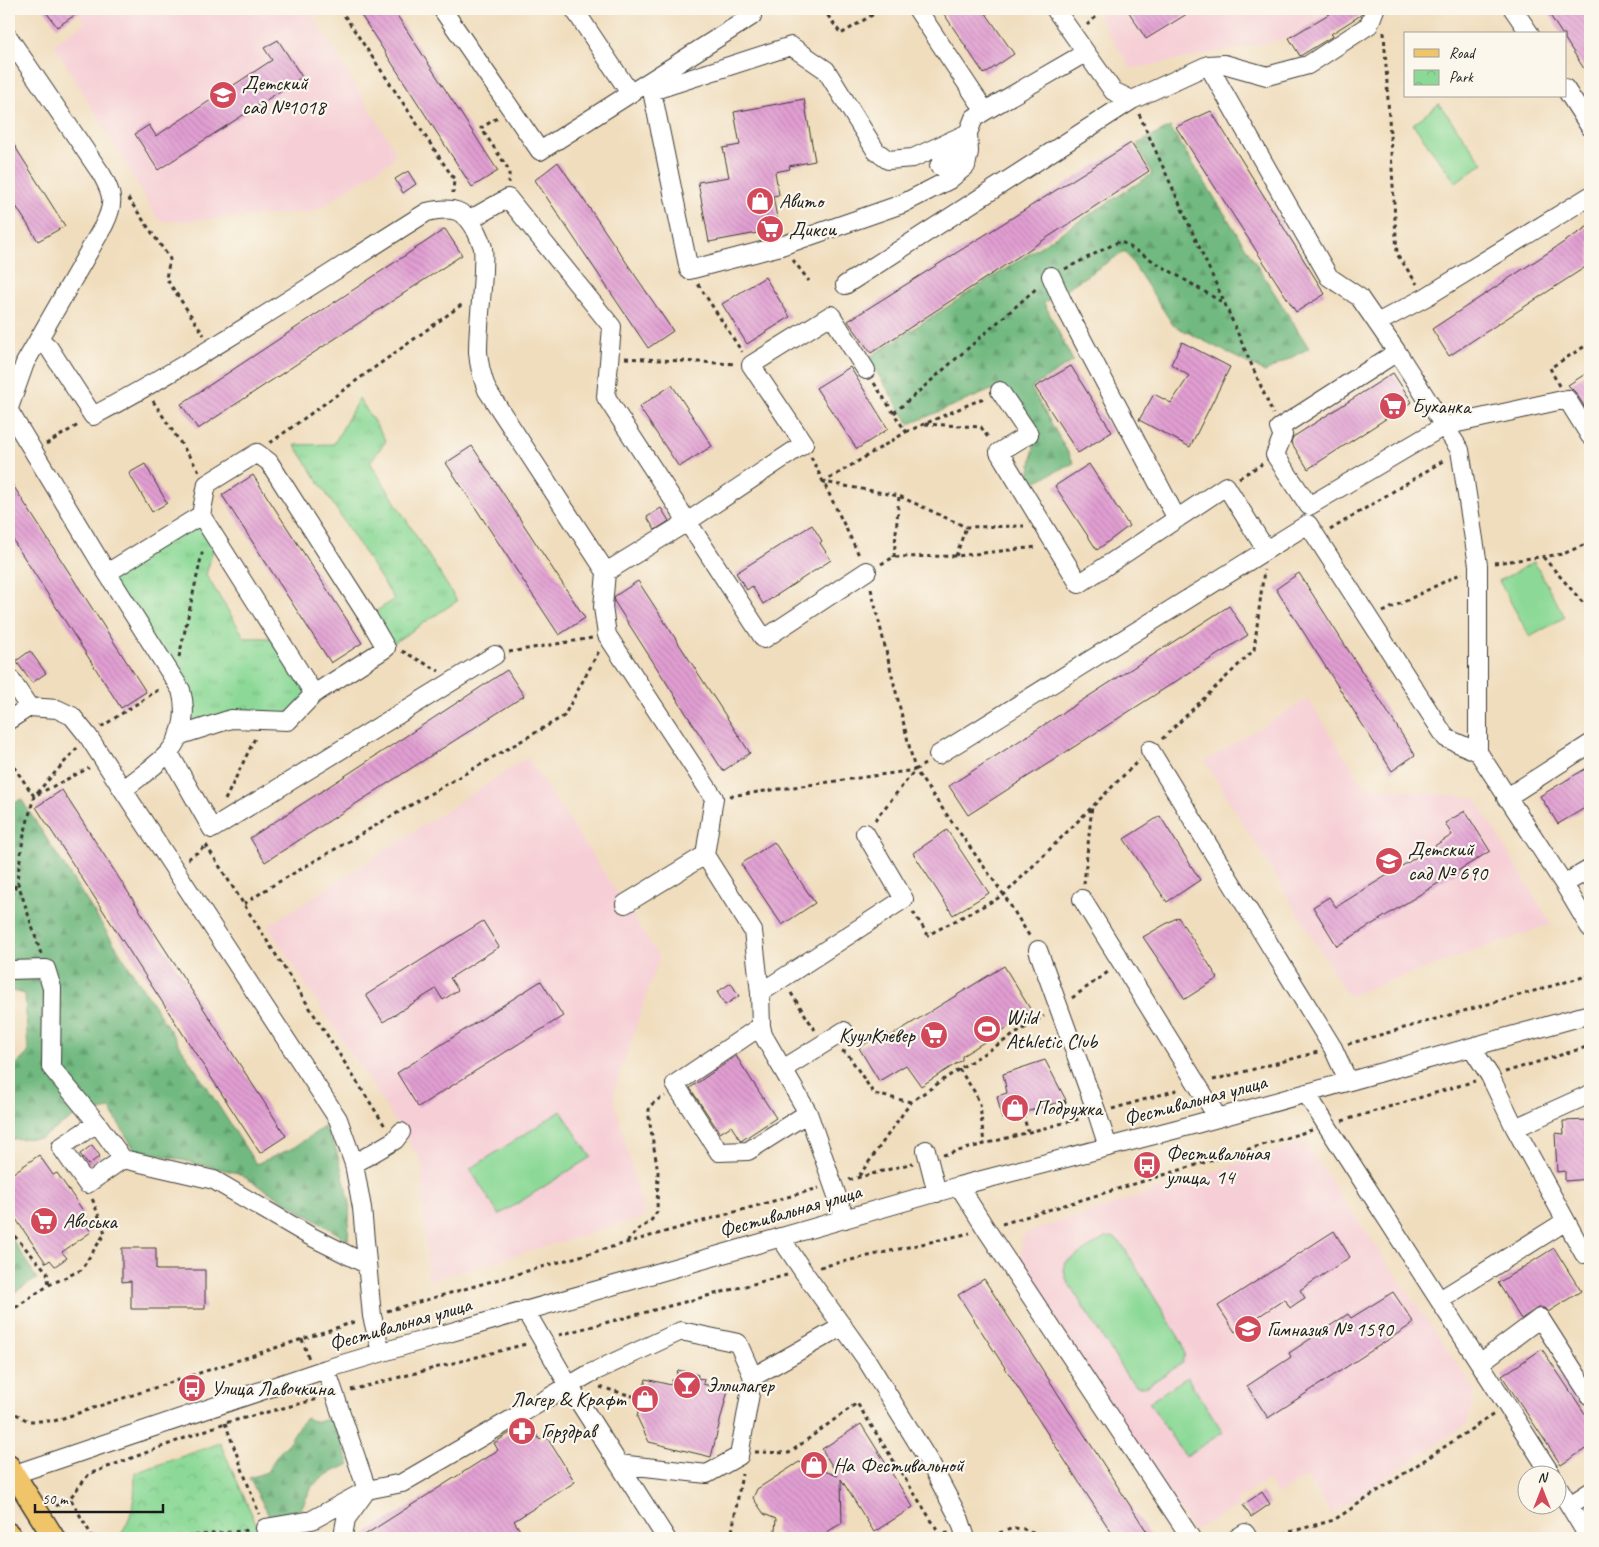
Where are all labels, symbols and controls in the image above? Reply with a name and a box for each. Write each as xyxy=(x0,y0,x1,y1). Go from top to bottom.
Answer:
legend xyxy=(1404,32,1566,98)
text: Road xyxy=(1449,44,1476,63)
text: Park xyxy=(1449,68,1474,87)
place label: Детский сад №1018 xyxy=(242,70,328,120)
school or university icon: Детский сад №1018 xyxy=(208,80,238,110)
shop icon: Авито xyxy=(745,186,775,216)
place label: Авито xyxy=(779,188,826,214)
supermarket icon: Дикси xyxy=(755,214,785,244)
place label: Дикси xyxy=(789,216,838,242)
supermarket icon: Буханка xyxy=(1378,391,1408,421)
place label: Буханка xyxy=(1412,393,1473,419)
place label: Детский сад № 690 xyxy=(1408,836,1489,886)
school or university icon: Детский сад № 690 xyxy=(1374,846,1404,876)
place label: Wild Athletic Club xyxy=(1006,1004,1099,1054)
sports icon: Wild Athletic Club xyxy=(972,1014,1002,1044)
supermarket icon: КуулКлевер xyxy=(919,1020,949,1050)
place label: КуулКлевер xyxy=(839,1022,916,1048)
street label: Фестивальная улица xyxy=(1121,1068,1271,1132)
shop icon: Подружка xyxy=(1000,1093,1030,1123)
place label: Подружка xyxy=(1034,1095,1104,1121)
place label: Фестивальная улица, 14 xyxy=(1164,1140,1270,1190)
bus stop icon: Фестивальная улица, 14 xyxy=(1132,1150,1162,1180)
street label: Фестивальная улица xyxy=(716,1178,866,1244)
supermarket icon: Авоська xyxy=(29,1206,59,1236)
place label: Авоська xyxy=(63,1208,118,1234)
street label: Фестивальная улица xyxy=(326,1291,476,1357)
school or university icon: Гимназия № 1590 xyxy=(1233,1314,1263,1344)
place label: Гимназия № 1590 xyxy=(1267,1316,1395,1342)
bar icon: Эллилагер xyxy=(672,1370,702,1400)
place label: Эллилагер xyxy=(706,1372,775,1398)
bus stop icon: Улица Лавочкина xyxy=(177,1373,207,1403)
place label: Улица Лавочкина xyxy=(211,1375,336,1401)
shop icon: Лагер & Крафт xyxy=(630,1384,660,1414)
place label: Лагер & Крафт xyxy=(511,1386,627,1412)
pharmacy icon: Горздрав xyxy=(507,1416,537,1446)
place label: Горздрав xyxy=(541,1418,600,1444)
shop icon: На Фестивальной xyxy=(799,1450,829,1480)
place label: На Фестивальной xyxy=(833,1452,965,1478)
north arrow xyxy=(1516,1464,1566,1514)
text: N xyxy=(1538,1469,1549,1486)
scale bar xyxy=(35,1482,162,1514)
text: 50 m xyxy=(42,1490,69,1509)

